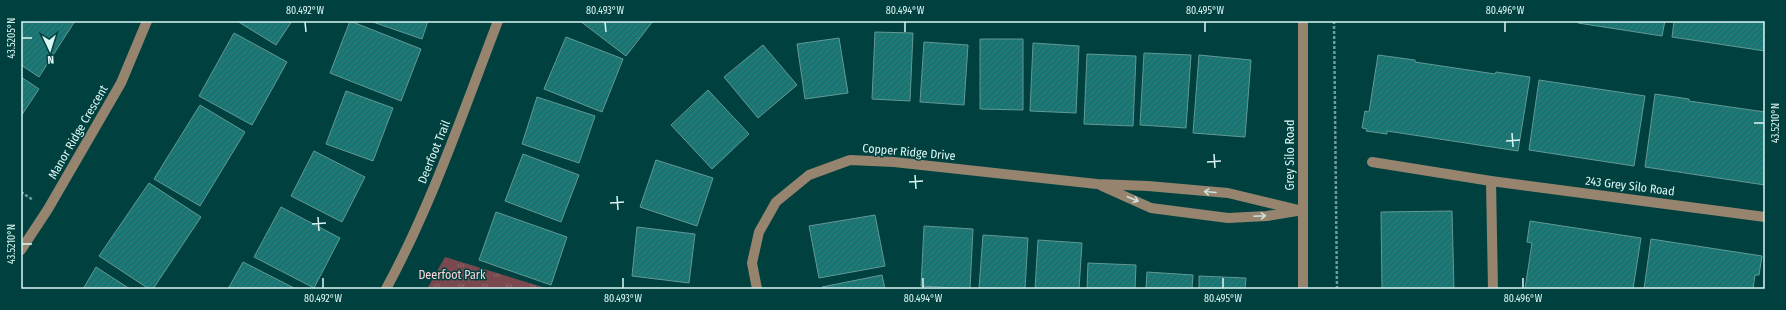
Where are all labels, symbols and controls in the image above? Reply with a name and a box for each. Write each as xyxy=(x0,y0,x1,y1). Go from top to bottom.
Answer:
text: 80.492°W xyxy=(286,5,324,17)
text: 80.493°W xyxy=(586,5,625,17)
text: 80.494°W xyxy=(886,5,925,17)
text: 80.495°W xyxy=(1186,5,1225,17)
text: 80.496°W xyxy=(1486,5,1525,17)
text: 43.5205°N xyxy=(6,18,18,58)
north arrow xyxy=(30,30,70,70)
text: N xyxy=(47,53,54,66)
street label: Manor Ridge Crescent xyxy=(45,82,111,181)
text: 43.5210°N xyxy=(1770,103,1782,143)
street label: Deerfoot Trail xyxy=(415,118,453,186)
street label: Grey Silo Road xyxy=(1283,120,1297,190)
street label: Copper Ridge Drive xyxy=(862,141,956,163)
street label: 243 Grey Silo Road xyxy=(1585,174,1675,198)
one-way arrow xyxy=(1204,188,1217,195)
one-way arrow xyxy=(1126,196,1138,204)
one-way arrow xyxy=(1253,212,1266,219)
text: 43.5210°N xyxy=(6,224,18,264)
park label: Deerfoot Park xyxy=(418,268,486,282)
text: 80.492°W xyxy=(304,293,342,305)
text: 80.493°W xyxy=(604,293,643,305)
text: 80.494°W xyxy=(904,293,943,305)
text: 80.495°W xyxy=(1204,293,1243,305)
text: 80.496°W xyxy=(1504,293,1543,305)

